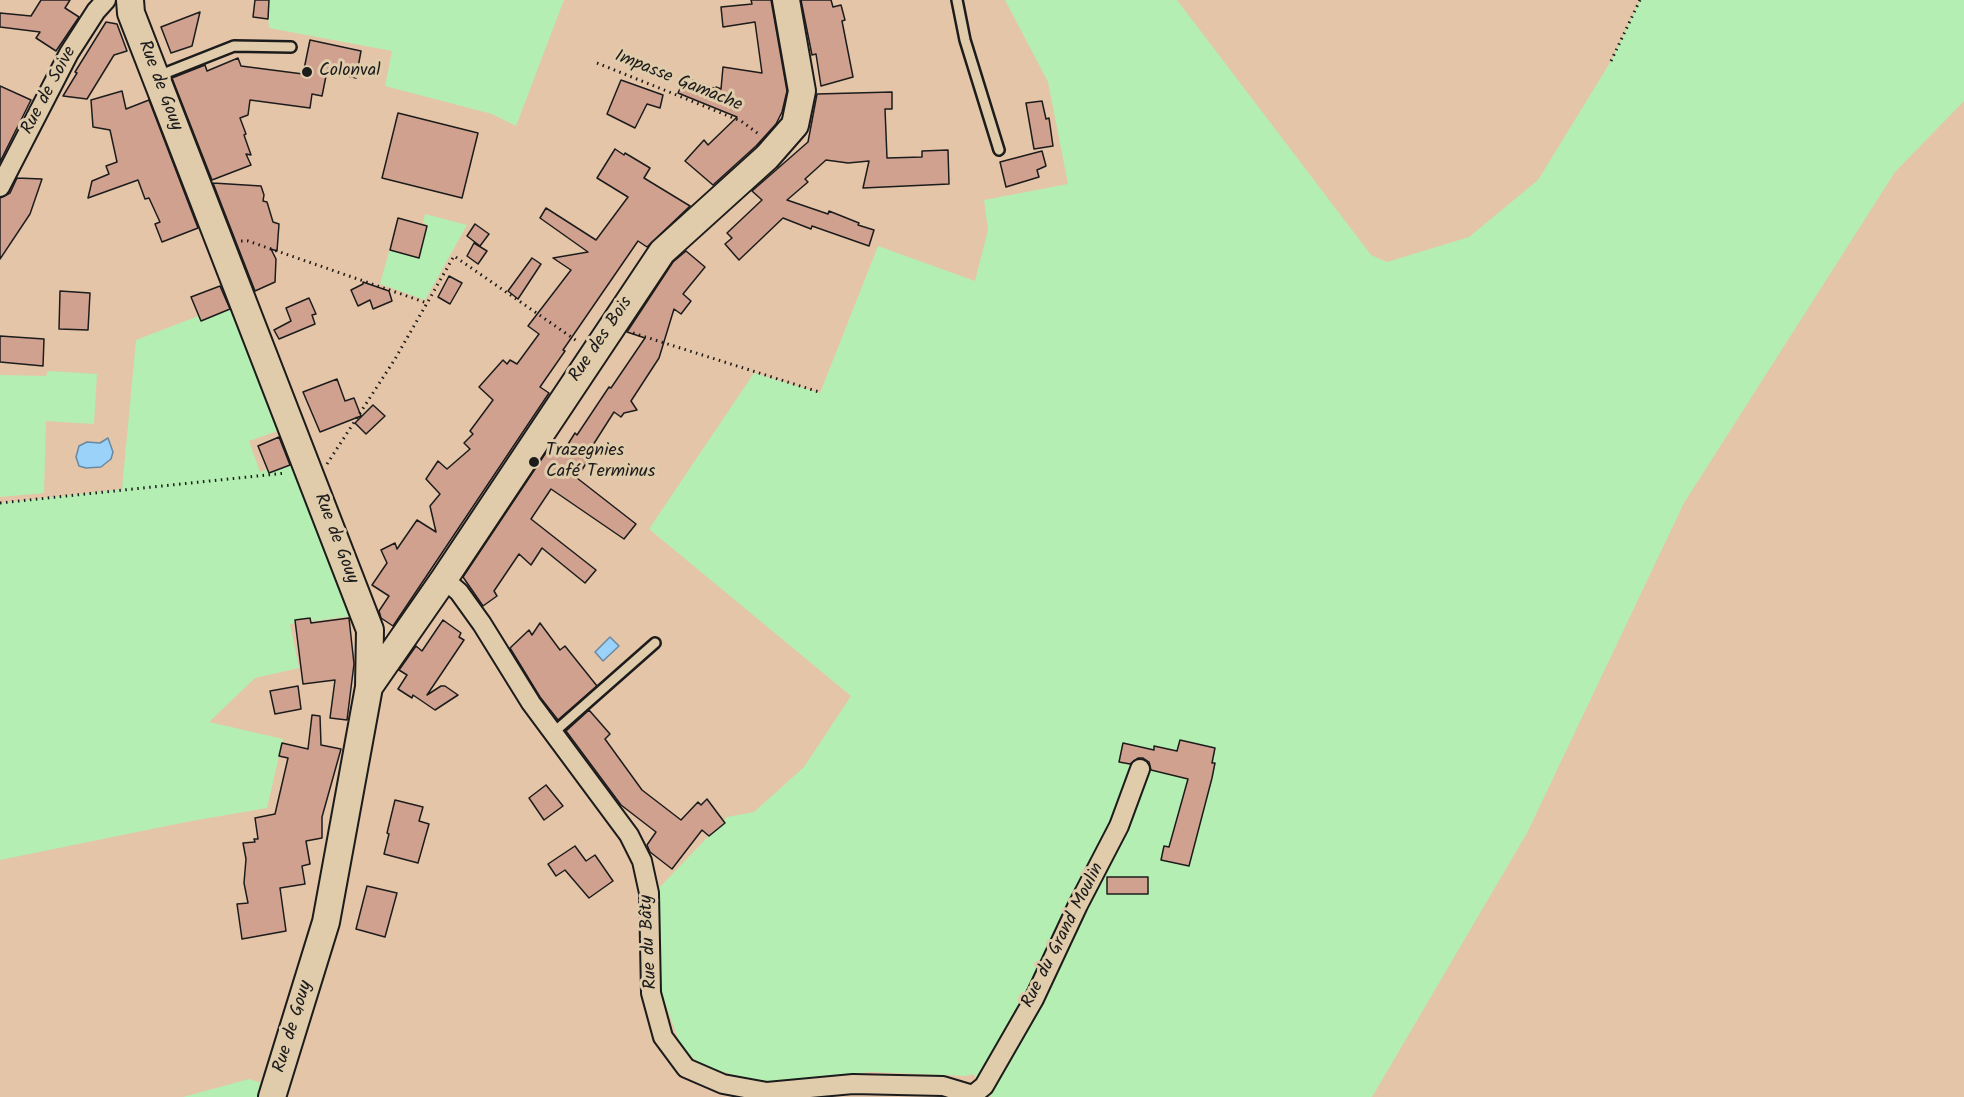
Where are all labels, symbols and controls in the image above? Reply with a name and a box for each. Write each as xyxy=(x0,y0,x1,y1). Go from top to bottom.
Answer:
street label: Rue de Gouy xyxy=(132,38,186,134)
street label: Rue de Soive xyxy=(18,43,82,139)
street label: Impasse Gamache xyxy=(611,47,745,117)
place label: Colonval xyxy=(319,61,381,83)
marker: Colonval xyxy=(300,65,314,79)
street label: Rue des Bois xyxy=(566,293,638,387)
place label: Trazegnies Café Terminus xyxy=(546,441,655,484)
marker: Trazegnies Café Terminus xyxy=(527,455,541,469)
street label: Rue de Gouy xyxy=(308,491,362,587)
street label: Rue du Grand Moulin xyxy=(1018,860,1110,1012)
street label: Rue du Bâty xyxy=(637,894,663,990)
street label: Rue de Gouy xyxy=(270,978,318,1076)

